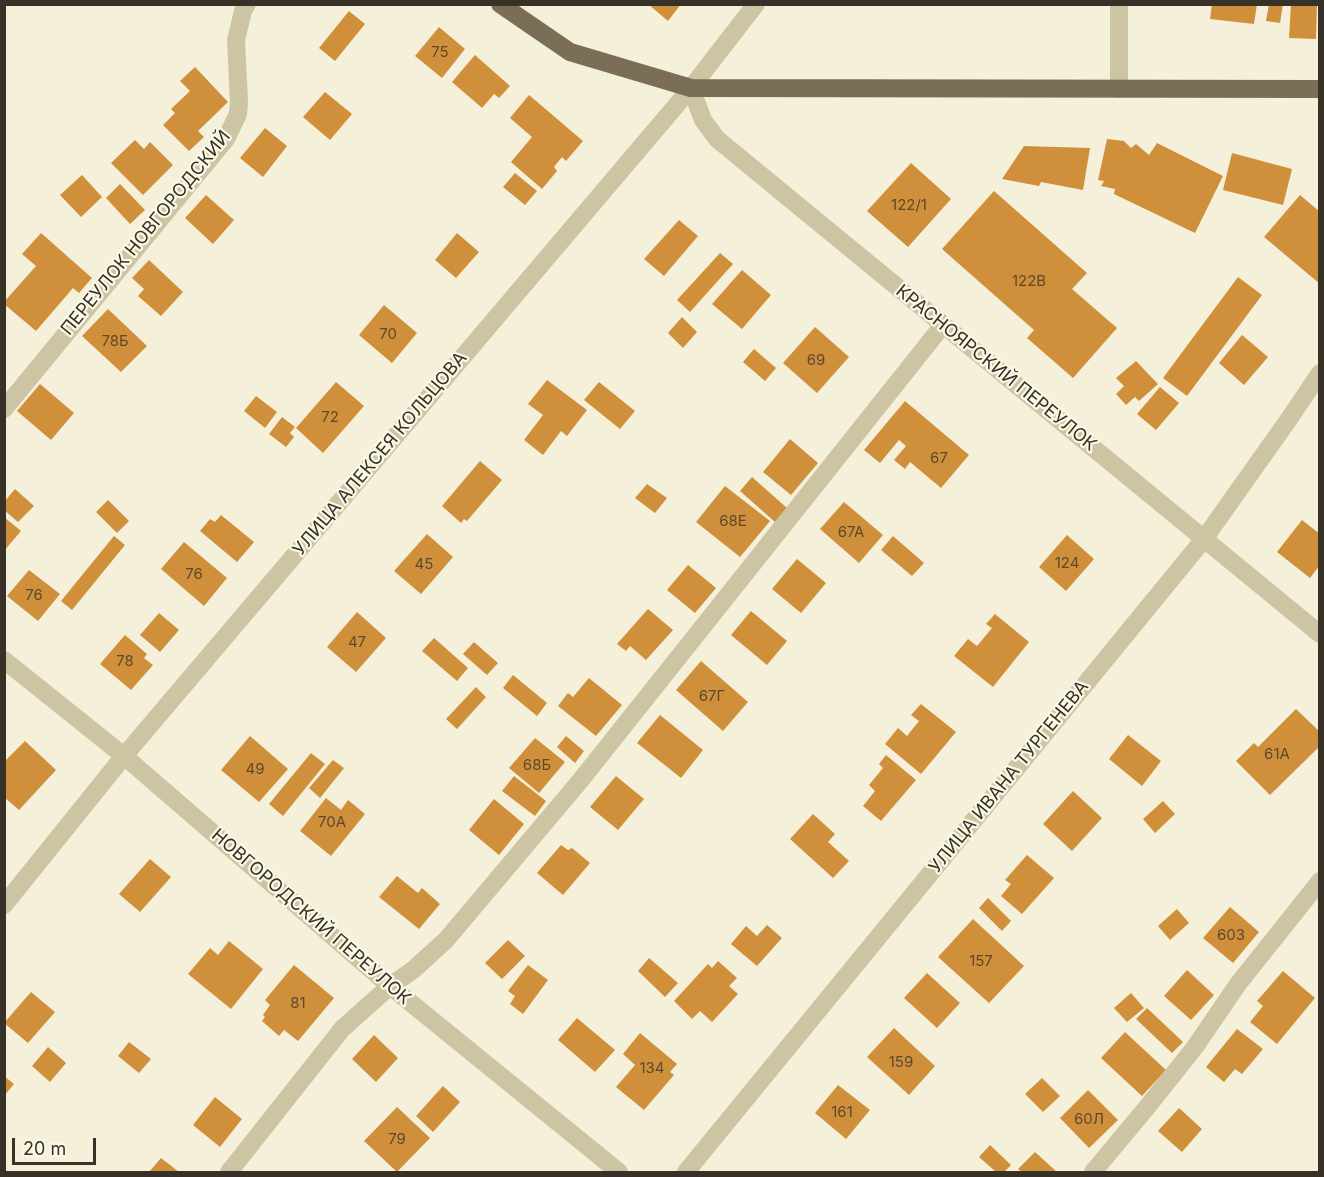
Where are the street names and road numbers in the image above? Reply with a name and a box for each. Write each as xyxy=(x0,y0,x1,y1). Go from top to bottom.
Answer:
street label: ПЕРЕУЛОК НОВГОРОДСКИЙ xyxy=(57,126,235,340)
street label: КРАСНОЯРСКИЙ ПЕРЕУЛОК xyxy=(891,280,1101,456)
street label: УЛИЦА АЛЕКСЕЯ КОЛЬЦОВА xyxy=(289,348,471,560)
street label: УЛИЦА ИВАНА ТУРГЕНЕВА xyxy=(925,676,1093,878)
street label: НОВГОРОДСКИЙ ПЕРЕУЛОК xyxy=(207,824,415,1010)

